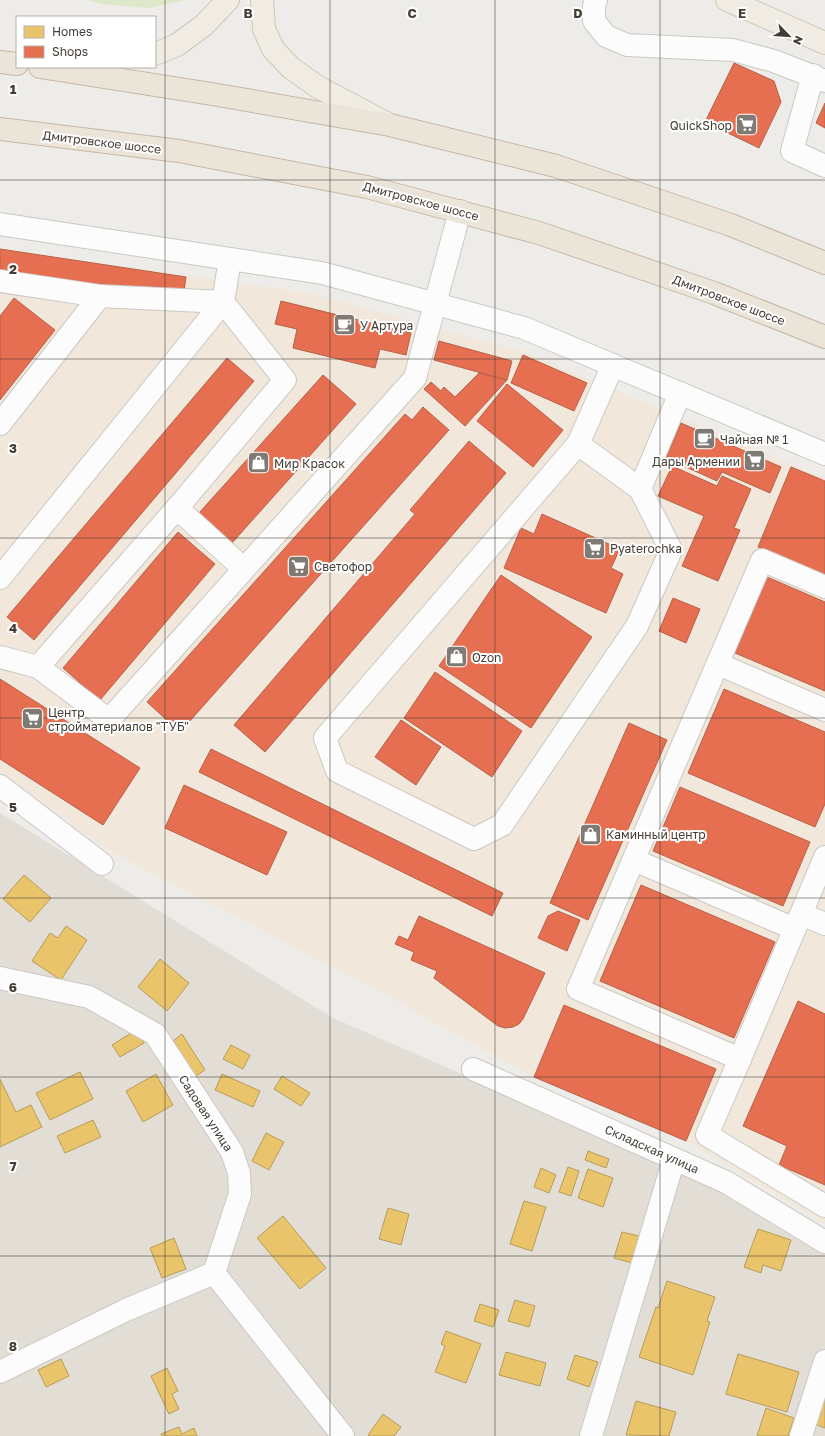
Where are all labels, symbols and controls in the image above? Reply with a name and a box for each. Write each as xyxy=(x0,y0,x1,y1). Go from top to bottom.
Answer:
text: B xyxy=(243,5,253,21)
text: C xyxy=(407,5,417,21)
text: D xyxy=(573,5,583,21)
text: E xyxy=(738,5,746,21)
legend xyxy=(16,16,156,68)
north arrow xyxy=(769,16,809,56)
text: Homes xyxy=(52,24,92,39)
text: N xyxy=(791,34,806,47)
text: Shops xyxy=(52,44,88,59)
text: 1 xyxy=(10,81,17,97)
supermarket icon: QuickShop xyxy=(734,112,760,138)
place label: QuickShop xyxy=(670,118,732,133)
street label: Дмитровское шоссе xyxy=(42,127,162,157)
street label: Дмитровское шоссе xyxy=(361,178,481,224)
text: 2 xyxy=(9,261,17,277)
street label: Дмитровское шоссе xyxy=(671,272,787,328)
cafe icon: У Артура xyxy=(332,312,358,338)
place label: У Артура xyxy=(360,318,413,333)
cafe icon: Чайная № 1 xyxy=(691,426,717,452)
place label: Чайная № 1 xyxy=(720,432,788,447)
text: 3 xyxy=(9,440,17,456)
supermarket icon: Дары Армении xyxy=(742,448,768,474)
shop icon: Мир Красок xyxy=(246,450,272,476)
place label: Дары Армении xyxy=(652,454,740,469)
place label: Мир Красок xyxy=(274,456,345,471)
supermarket icon: Pyaterochka xyxy=(581,535,607,561)
place label: Pyaterochka xyxy=(610,541,682,556)
supermarket icon: Светофор xyxy=(285,553,311,579)
place label: Светофор xyxy=(314,559,372,574)
text: 4 xyxy=(9,620,17,636)
shop icon: Ozon xyxy=(444,644,470,670)
place label: Ozon xyxy=(472,650,501,665)
place label: Центр стройматериалов "ТУБ" xyxy=(48,705,189,734)
supermarket icon: Центр стройматериалов "ТУБ" xyxy=(19,706,45,732)
text: 5 xyxy=(9,799,17,815)
shop icon: Каминный центр xyxy=(577,821,603,847)
place label: Каминный центр xyxy=(606,827,706,842)
text: 6 xyxy=(9,979,17,995)
street label: Садовая улица xyxy=(176,1072,236,1154)
street label: Складская улица xyxy=(603,1122,701,1176)
text: 7 xyxy=(9,1158,17,1174)
text: 8 xyxy=(9,1338,17,1354)

